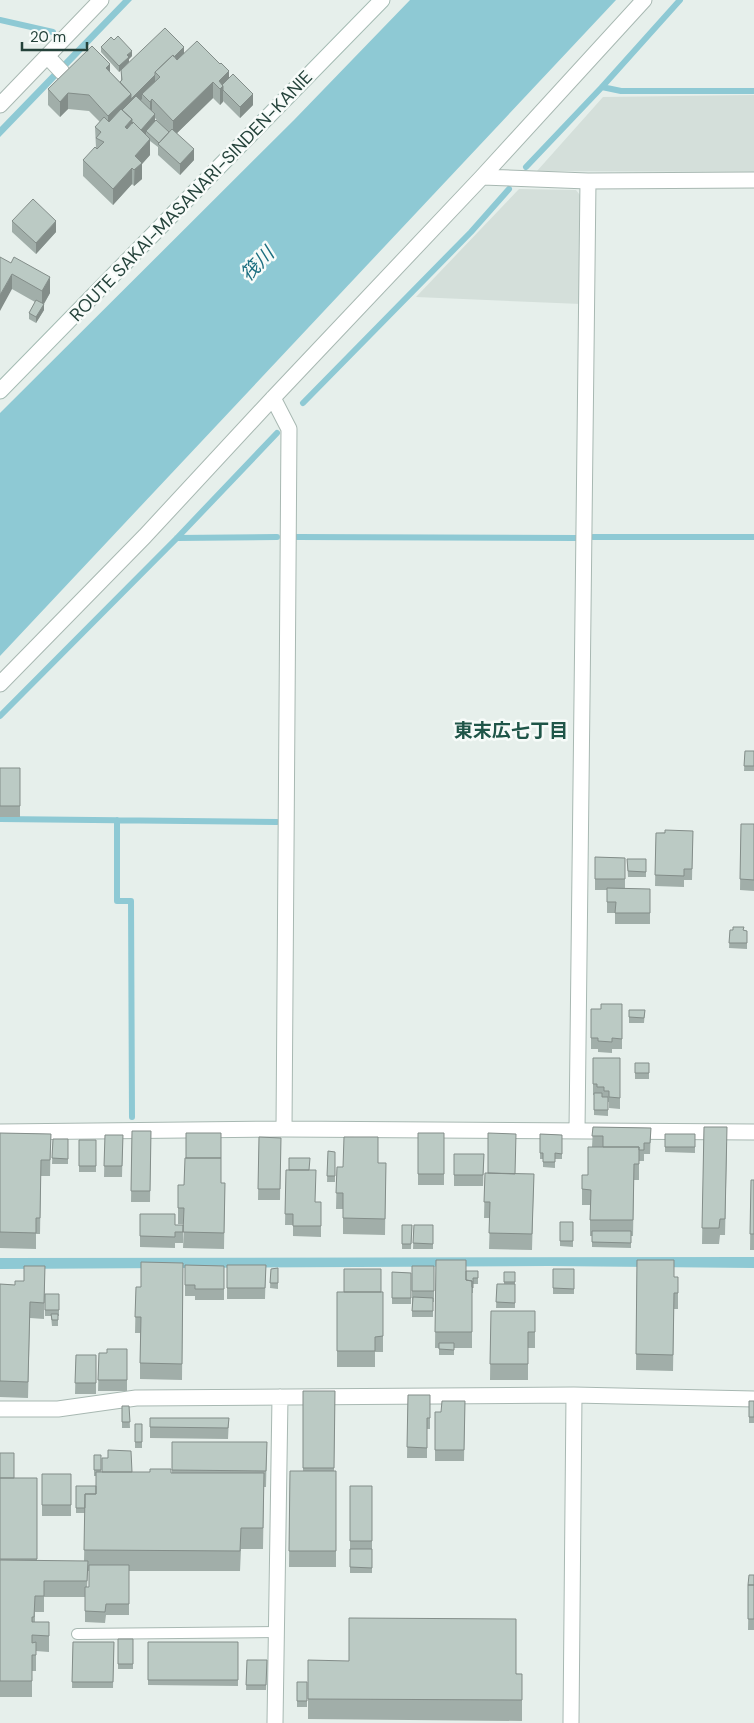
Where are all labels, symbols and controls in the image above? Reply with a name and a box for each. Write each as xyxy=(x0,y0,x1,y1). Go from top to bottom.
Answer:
scale bar xyxy=(22,20,88,52)
text: 20 m xyxy=(30,27,66,47)
street label: ROUTE SAKAI-MASANARI-SINDEN-KANIE xyxy=(64,65,318,327)
water label: 筏川 xyxy=(235,240,281,286)
district label: 東末広七丁目 xyxy=(454,718,568,743)

